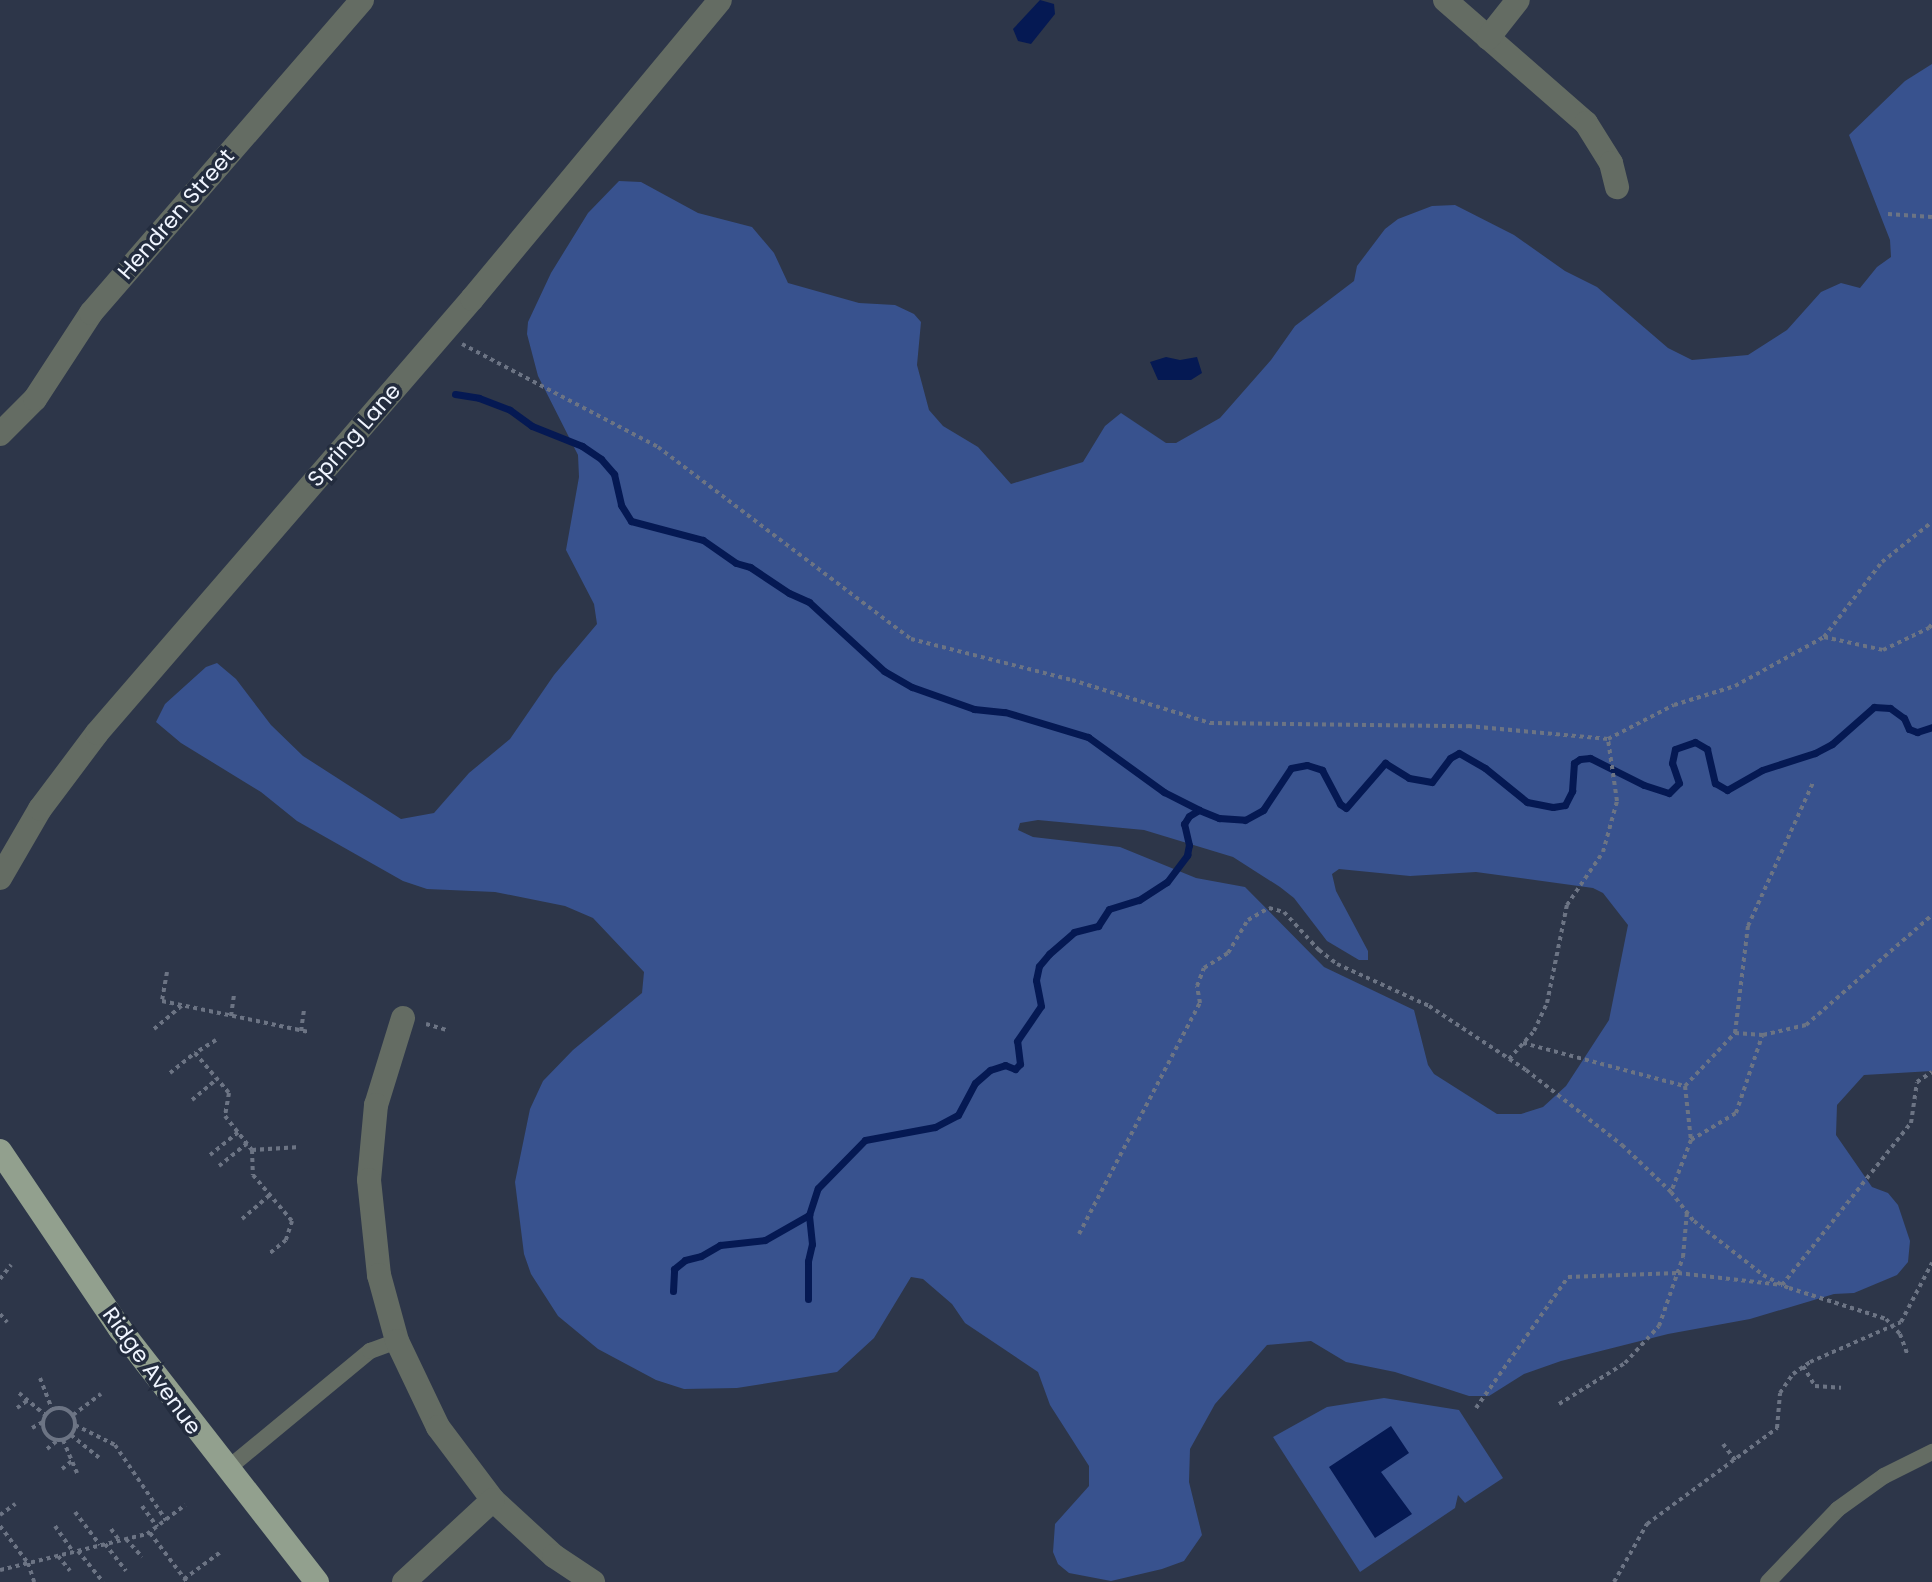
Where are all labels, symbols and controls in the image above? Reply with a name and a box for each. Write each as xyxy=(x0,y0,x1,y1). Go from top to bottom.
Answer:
street label: Hendren Street xyxy=(112,143,240,285)
street label: Spring Lane xyxy=(302,378,406,492)
street label: Ridge Avenue xyxy=(97,1302,207,1440)

